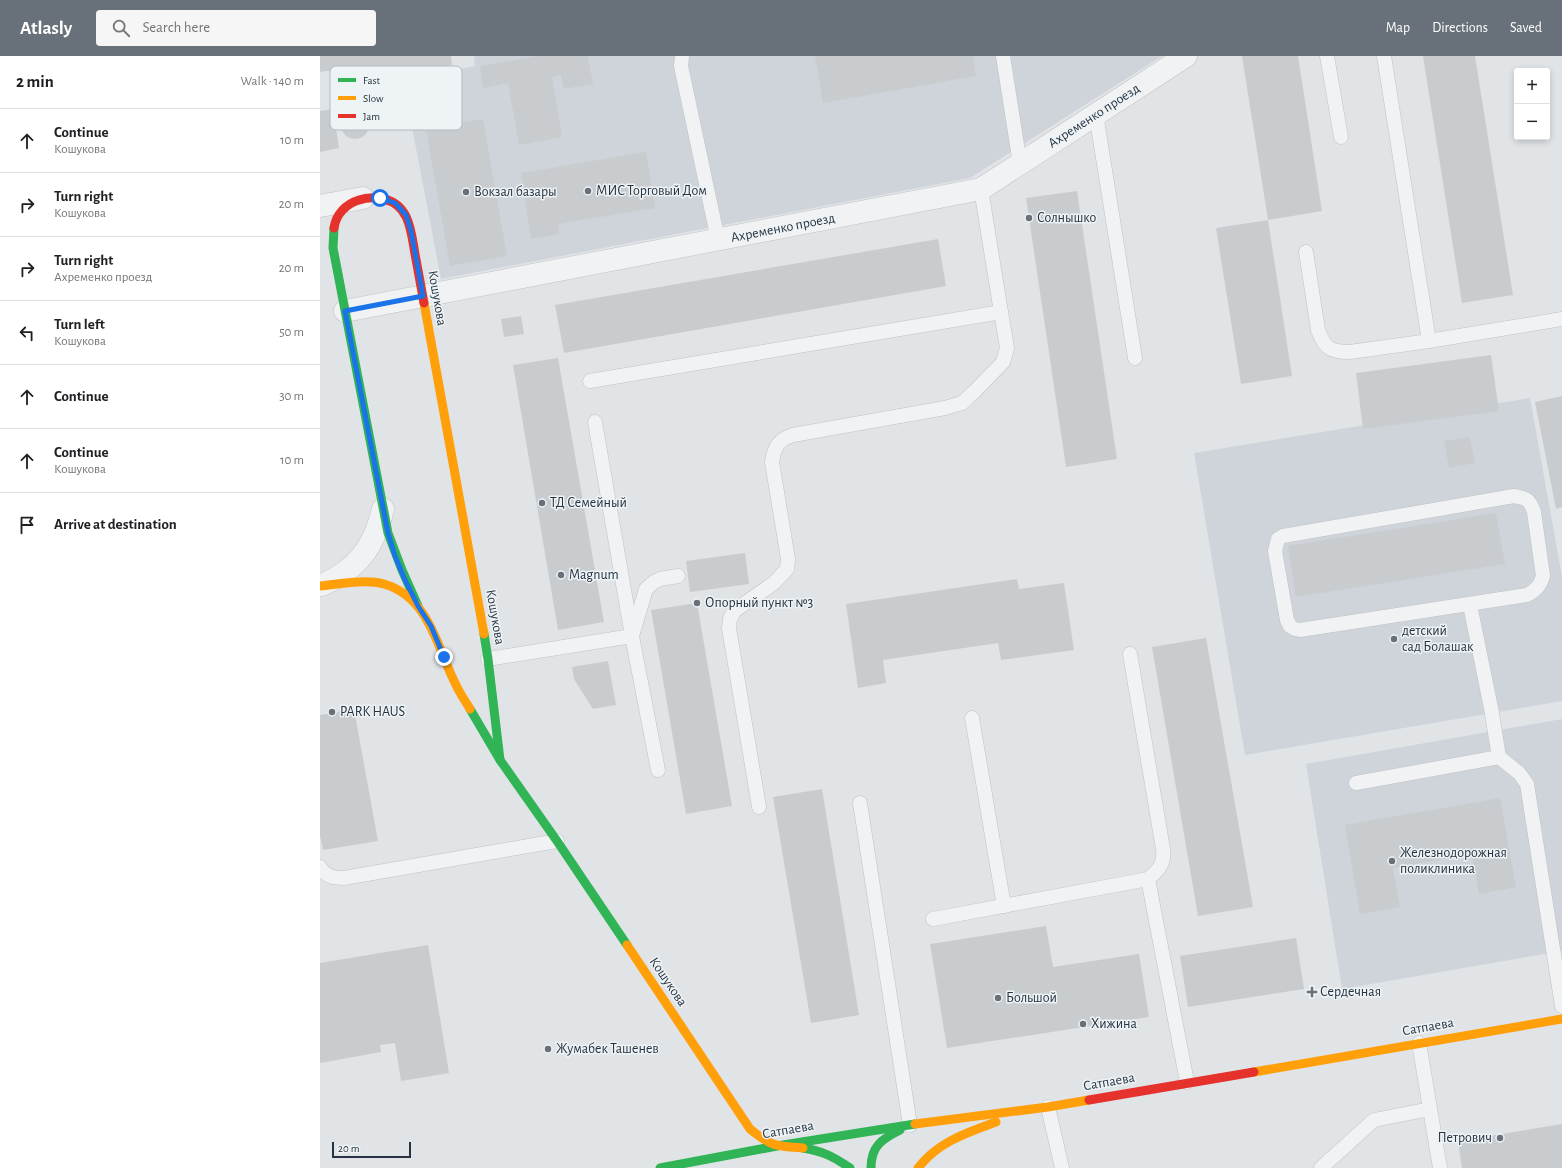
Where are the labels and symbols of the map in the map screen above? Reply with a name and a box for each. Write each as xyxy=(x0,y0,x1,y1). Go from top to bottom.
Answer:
legend xyxy=(330,66,462,130)
text: Fast xyxy=(363,75,381,86)
street label: Ахременко проезд xyxy=(1046,81,1142,151)
text: Slow xyxy=(363,93,384,104)
text: Jam xyxy=(363,111,380,122)
place label: МИС Торговый Дом xyxy=(596,184,707,198)
place label: Вокзал базары xyxy=(474,185,557,199)
marker: МИС Торговый Дом xyxy=(583,186,593,196)
marker: Вокзал базары xyxy=(461,187,471,197)
route start xyxy=(371,189,389,207)
street label: Ахременко проезд xyxy=(730,211,836,245)
place label: Солнышко xyxy=(1037,211,1096,225)
marker: Солнышко xyxy=(1024,213,1034,223)
street label: Кошукова xyxy=(425,269,449,327)
place label: ТД Семейный xyxy=(550,496,627,510)
marker: ТД Семейный xyxy=(537,498,547,508)
place label: Magnum xyxy=(569,568,619,582)
marker: Magnum xyxy=(556,570,566,580)
street label: Кошукова xyxy=(483,588,507,646)
place label: Опорный пункт №3 xyxy=(705,596,814,610)
marker: Опорный пункт №3 xyxy=(692,598,702,608)
place label: детский сад Болашак xyxy=(1402,624,1474,654)
marker: детский сад Болашак xyxy=(1389,634,1399,644)
route end xyxy=(435,648,453,666)
place label: PARK HAUS xyxy=(340,705,405,719)
marker: PARK HAUS xyxy=(327,707,337,717)
place label: Железнодорожная поликлиника xyxy=(1400,846,1507,876)
marker: Железнодорожная поликлиника xyxy=(1387,856,1397,866)
street label: Кошукова xyxy=(647,955,690,1010)
place label: Сердечная xyxy=(1320,985,1381,999)
marker: Сердечная xyxy=(1307,987,1317,997)
place label: Большой xyxy=(1006,991,1057,1005)
marker: Большой xyxy=(993,993,1003,1003)
street label: Сатпаева xyxy=(1401,1015,1455,1038)
place label: Хижина xyxy=(1091,1017,1137,1031)
marker: Хижина xyxy=(1078,1019,1088,1029)
place label: Жумабек Ташенев xyxy=(556,1042,659,1056)
marker: Жумабек Ташенев xyxy=(543,1044,553,1054)
street label: Сатпаева xyxy=(1082,1070,1136,1093)
street label: Сатпаева xyxy=(761,1118,815,1141)
place label: Петрович xyxy=(1438,1131,1492,1145)
marker: Петрович xyxy=(1495,1133,1505,1143)
scale bar xyxy=(332,1140,411,1159)

